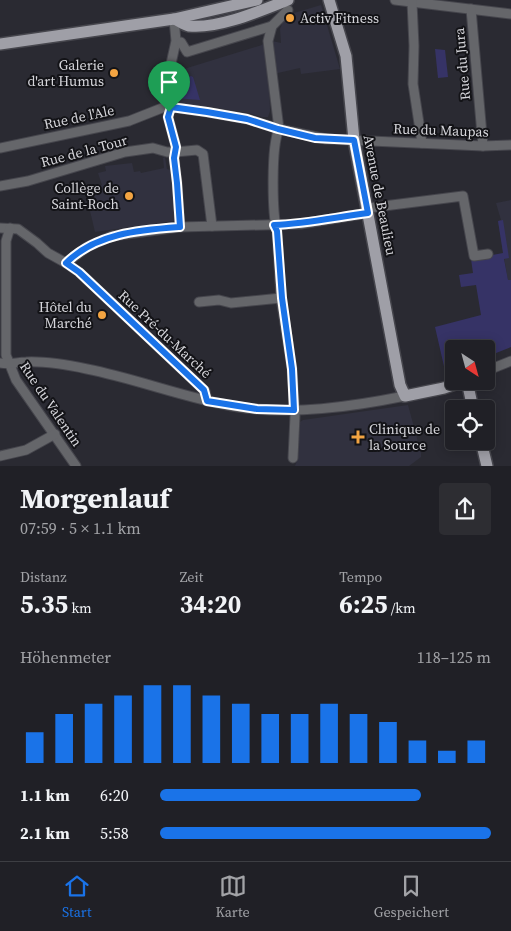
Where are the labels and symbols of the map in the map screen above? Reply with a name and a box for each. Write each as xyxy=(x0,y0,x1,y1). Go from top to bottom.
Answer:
place label: Activ Fitness xyxy=(300,8,379,28)
marker: Activ Fitness xyxy=(284,12,296,24)
street label: Rue du Jura xyxy=(449,26,475,101)
place label: Galerie d'art Humus xyxy=(27,55,104,91)
pin xyxy=(148,61,190,112)
marker: Galerie d'art Humus xyxy=(108,67,120,79)
street label: Rue de l'Ale xyxy=(42,100,116,134)
street label: Rue du Maupas xyxy=(393,118,489,142)
street label: Rue de la Tour xyxy=(38,130,130,172)
street label: Avenue de Beaulieu xyxy=(359,133,401,257)
place label: Collège de Saint-Roch xyxy=(51,178,119,214)
marker: Collège de Saint-Roch xyxy=(123,190,135,202)
street label: Rue Pré-du-Marché xyxy=(114,286,216,382)
place label: Hôtel du Marché xyxy=(39,297,92,333)
marker: Hôtel du Marché xyxy=(96,309,108,321)
north arrow xyxy=(445,340,495,390)
street label: Rue du Valentin xyxy=(15,358,87,451)
place label: Clinique de la Source xyxy=(369,419,440,455)
marker: Clinique de la Source xyxy=(351,430,365,444)

